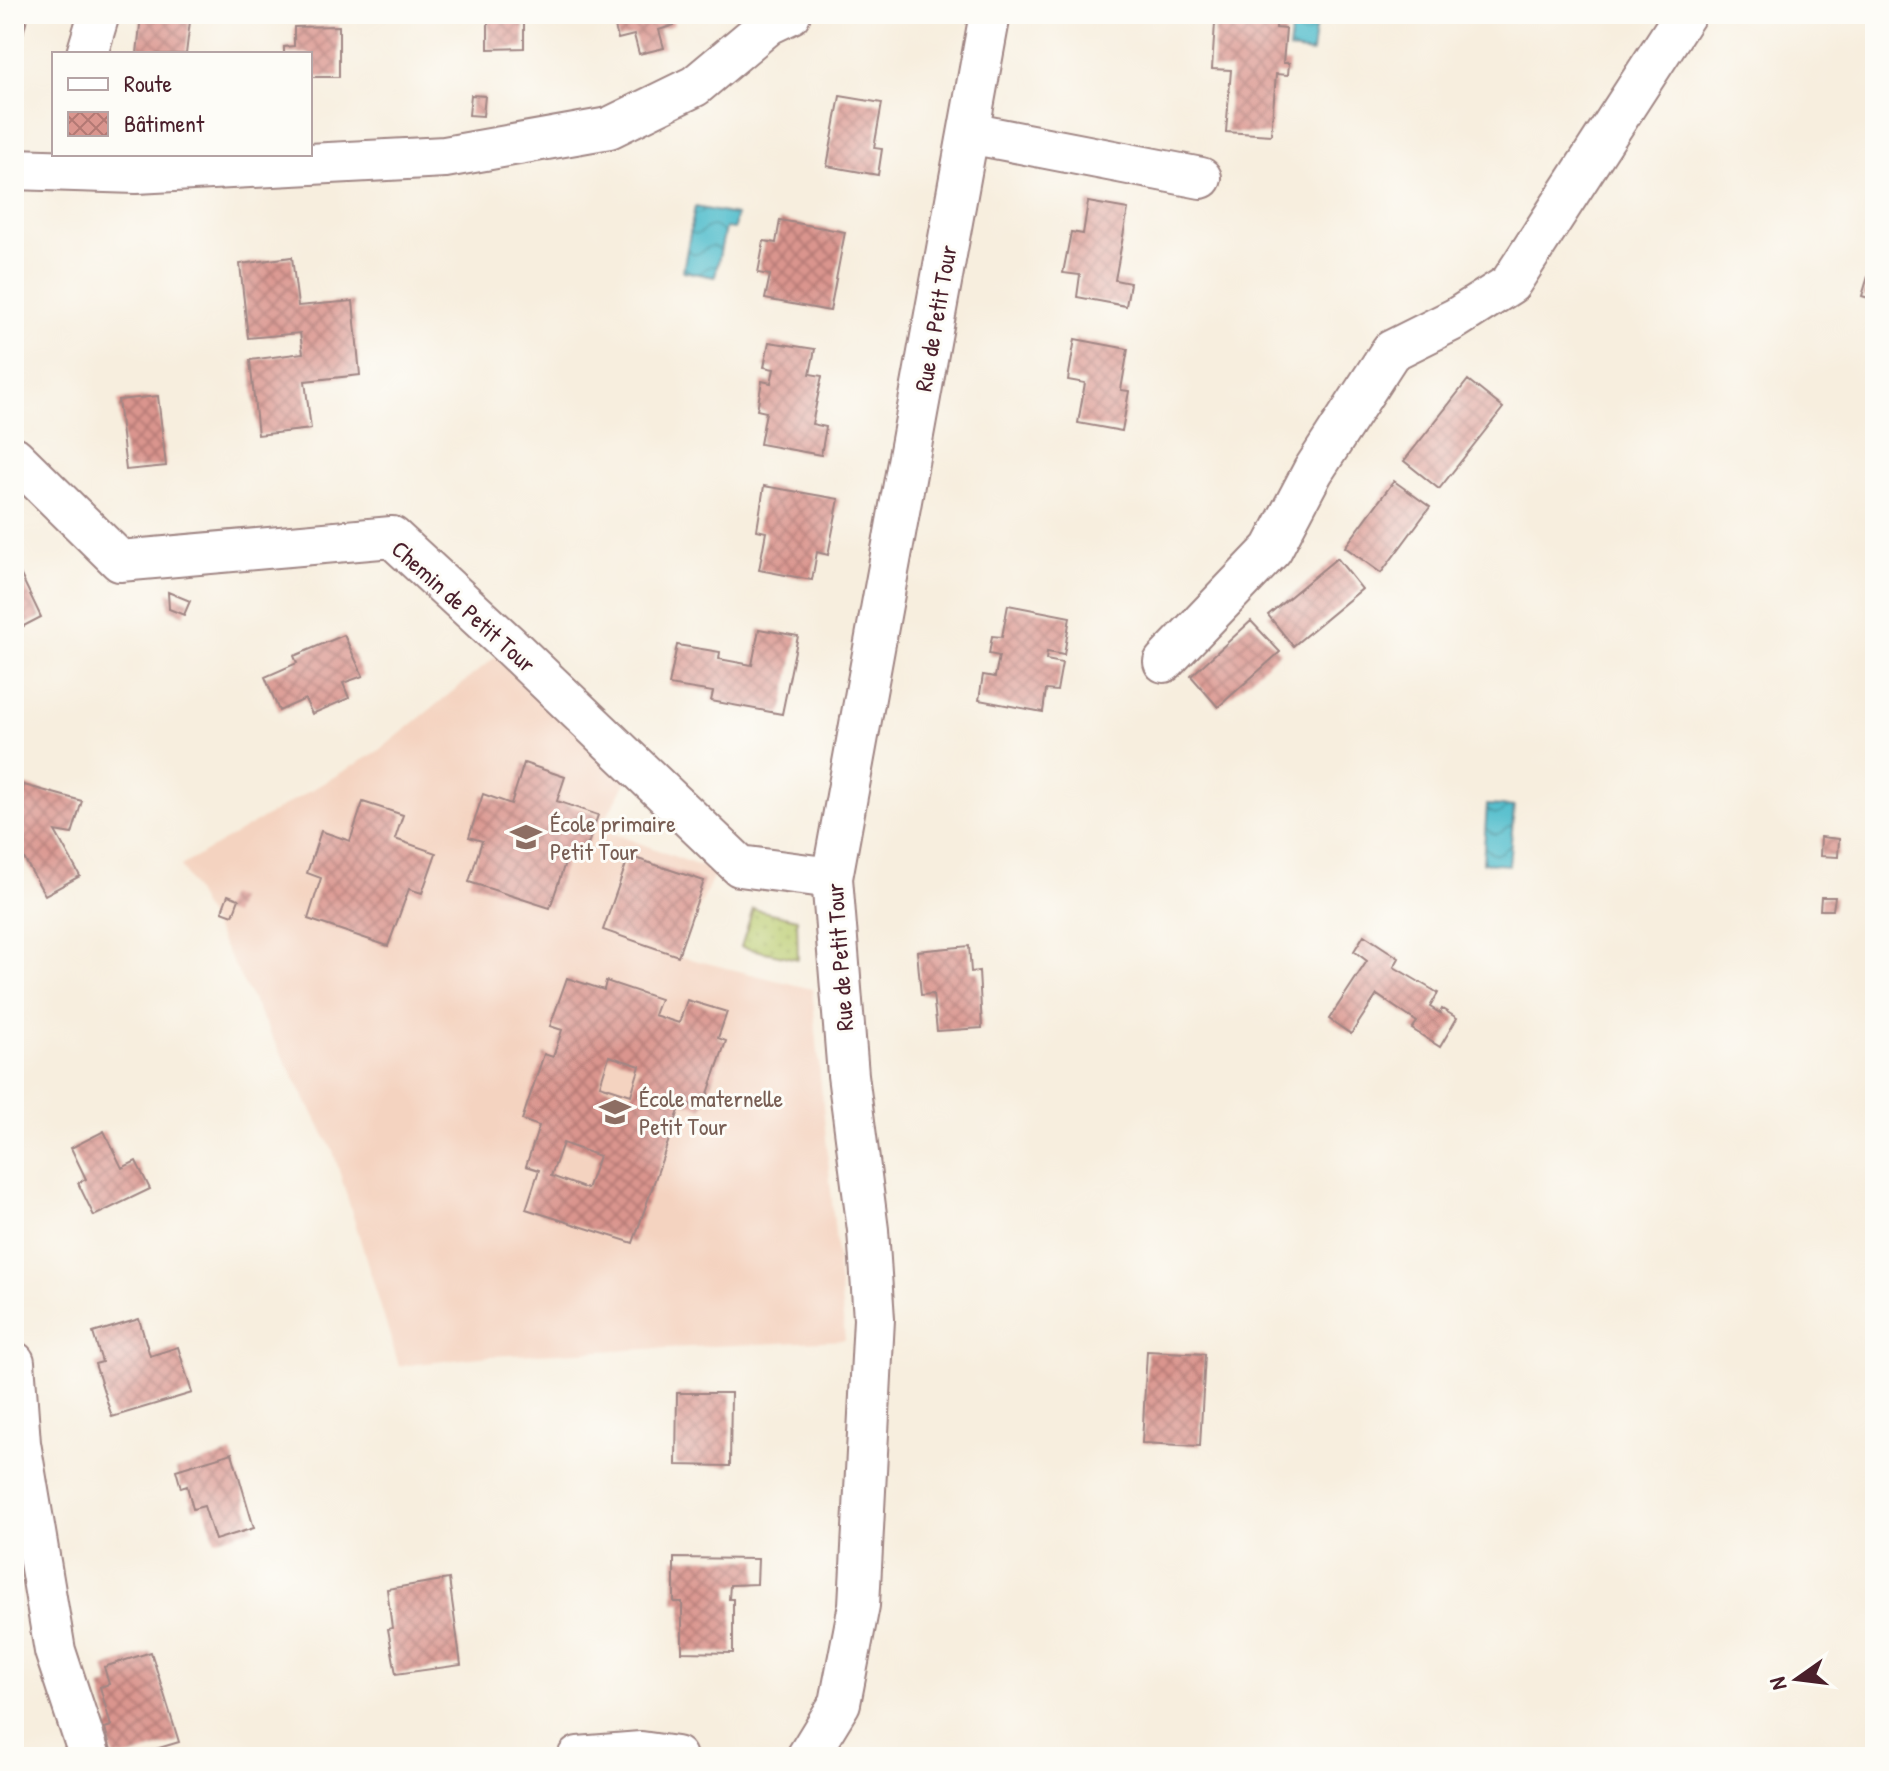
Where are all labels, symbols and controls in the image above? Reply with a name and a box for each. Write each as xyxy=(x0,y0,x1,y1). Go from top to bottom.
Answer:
legend xyxy=(52,52,312,156)
text: Route xyxy=(124,67,172,99)
text: Bâtiment xyxy=(124,107,205,139)
street label: Rue de Petit Tour xyxy=(906,242,964,394)
street label: Chemin de Petit Tour xyxy=(385,533,543,679)
place label: École primaire Petit Tour xyxy=(550,807,676,867)
school or university icon: École primaire Petit Tour xyxy=(509,820,543,854)
street label: Rue de Petit Tour xyxy=(818,882,860,1032)
place label: École maternelle Petit Tour xyxy=(639,1082,784,1142)
school or university icon: École maternelle Petit Tour xyxy=(598,1095,632,1129)
north arrow xyxy=(1757,1639,1837,1719)
text: N xyxy=(1762,1674,1794,1693)

